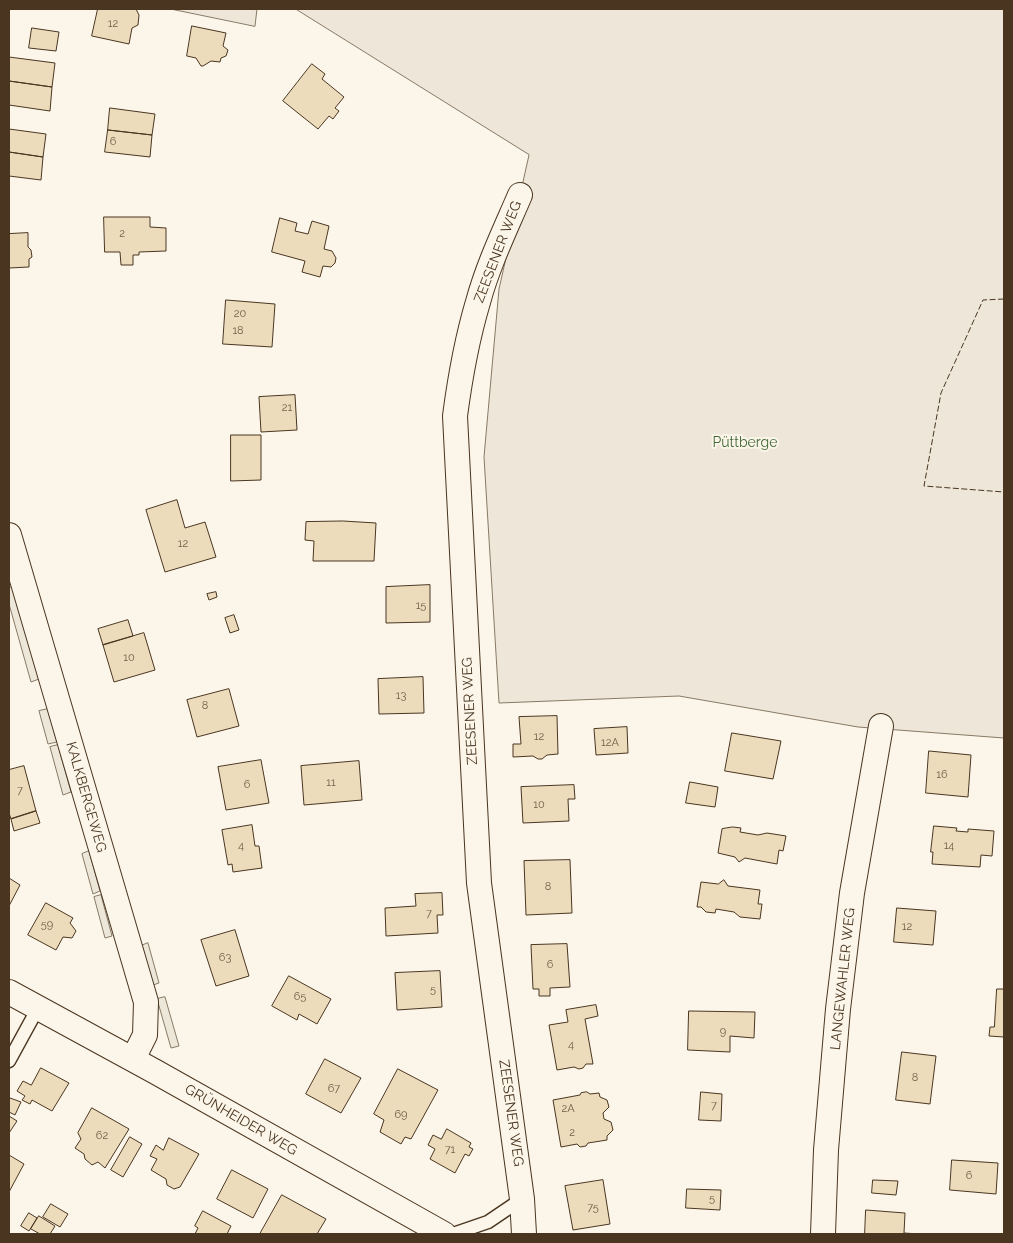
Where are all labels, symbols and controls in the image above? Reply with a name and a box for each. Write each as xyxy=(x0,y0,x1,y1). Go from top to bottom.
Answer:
house number: 12 xyxy=(108,17,118,31)
house number: 6 xyxy=(110,135,116,149)
street label: ZEESENER WEG xyxy=(471,199,525,305)
house number: 2 xyxy=(119,227,125,241)
house number: 20 xyxy=(234,307,246,321)
house number: 18 xyxy=(232,324,244,338)
house number: 21 xyxy=(282,401,292,415)
park label: Püttberge xyxy=(713,435,777,451)
house number: 12 xyxy=(178,537,188,551)
house number: 15 xyxy=(416,599,426,613)
house number: 10 xyxy=(123,651,135,665)
street label: ZEESENER WEG xyxy=(459,657,481,765)
house number: 13 xyxy=(396,689,406,703)
house number: 8 xyxy=(202,699,208,713)
house number: 12 xyxy=(534,730,544,744)
house number: 12A xyxy=(601,736,619,750)
street label: KALKBERGEWEG xyxy=(62,740,110,854)
house number: 16 xyxy=(936,768,948,782)
house number: 11 xyxy=(326,776,336,790)
house number: 6 xyxy=(244,778,250,792)
house number: 7 xyxy=(17,784,23,798)
house number: 10 xyxy=(533,798,545,812)
house number: 4 xyxy=(238,839,244,853)
house number: 14 xyxy=(944,839,954,853)
house number: 8 xyxy=(545,880,551,894)
house number: 7 xyxy=(426,907,432,921)
street label: LANGEWAHLER WEG xyxy=(827,907,859,1051)
house number: 59 xyxy=(41,918,53,932)
house number: 12 xyxy=(902,920,912,934)
house number: 63 xyxy=(219,951,231,965)
house number: 6 xyxy=(547,958,553,972)
house number: 5 xyxy=(430,983,436,997)
house number: 65 xyxy=(294,990,306,1004)
house number: 9 xyxy=(720,1025,726,1039)
house number: 4 xyxy=(568,1038,574,1052)
street label: ZEESENER WEG xyxy=(495,1058,527,1168)
house number: 8 xyxy=(912,1071,918,1085)
street label: GRÜNHEIDER WEG xyxy=(182,1081,300,1159)
house number: 67 xyxy=(328,1082,340,1096)
house number: 7 xyxy=(711,1099,717,1113)
house number: 2A xyxy=(561,1102,575,1116)
house number: 69 xyxy=(394,1108,408,1122)
house number: 2 xyxy=(569,1126,575,1140)
house number: 62 xyxy=(96,1129,108,1143)
house number: 71 xyxy=(445,1143,455,1157)
house number: 6 xyxy=(966,1169,972,1183)
house number: 5 xyxy=(709,1192,715,1206)
house number: 75 xyxy=(587,1201,599,1215)

